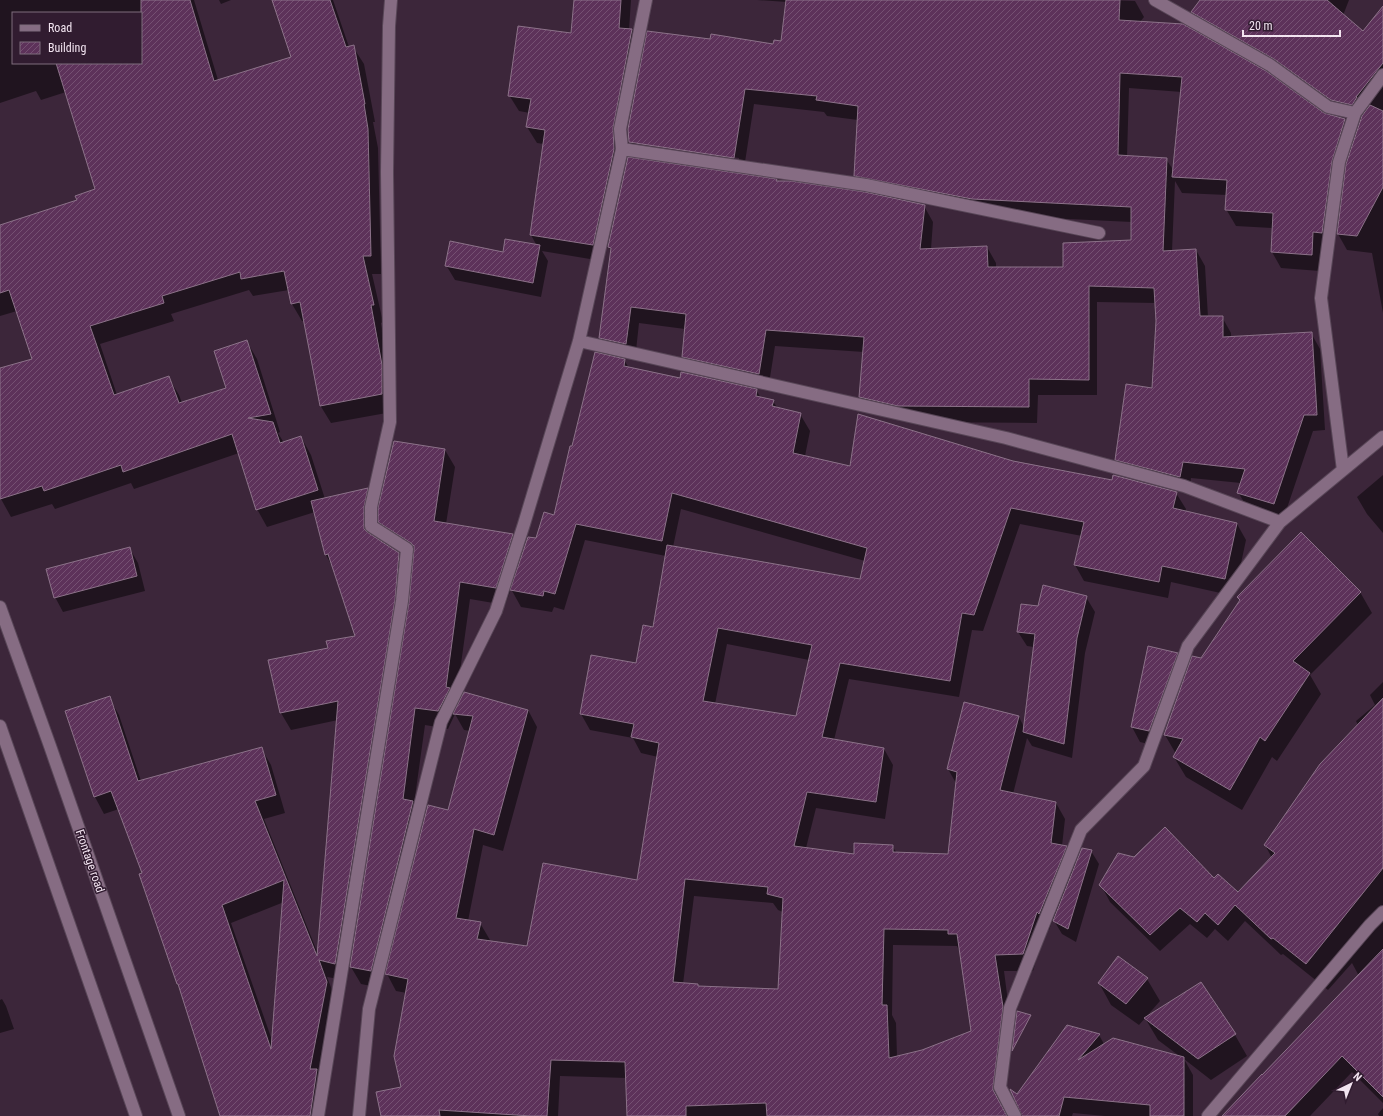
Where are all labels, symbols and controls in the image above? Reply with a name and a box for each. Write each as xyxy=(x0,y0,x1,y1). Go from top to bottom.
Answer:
legend xyxy=(12,12,142,64)
scale bar xyxy=(1243,12,1340,38)
text: 20 m xyxy=(1249,19,1273,33)
text: Road xyxy=(48,21,72,35)
text: Building xyxy=(48,41,86,55)
street label: Frontage road xyxy=(73,828,107,894)
north arrow xyxy=(1331,1064,1371,1104)
text: N xyxy=(1351,1070,1365,1084)

